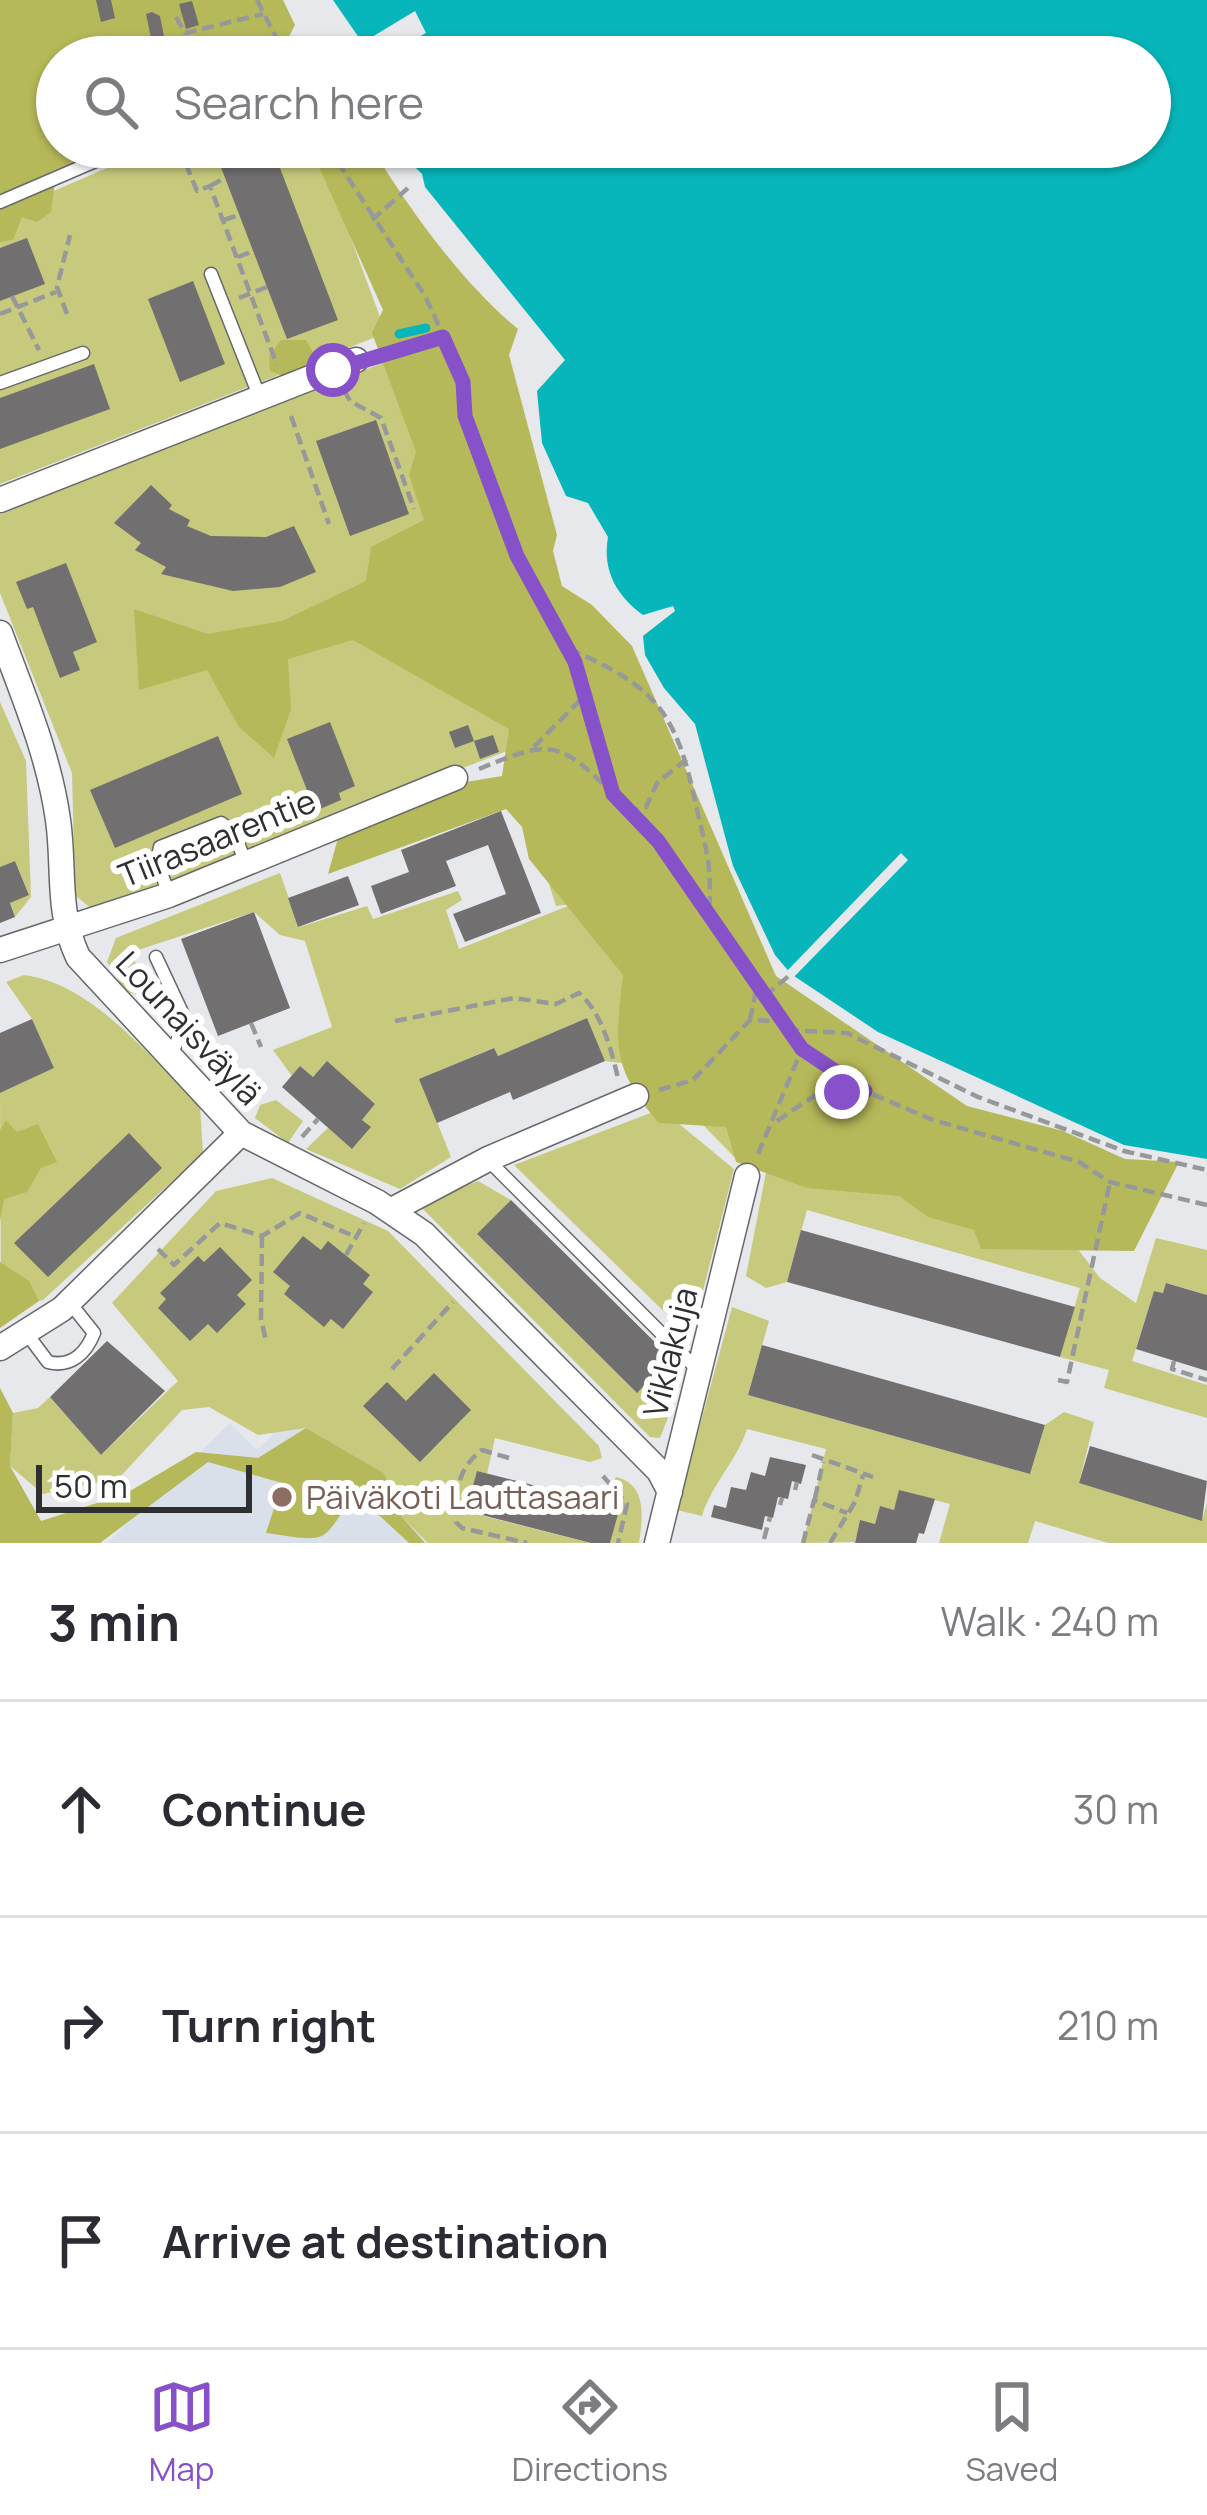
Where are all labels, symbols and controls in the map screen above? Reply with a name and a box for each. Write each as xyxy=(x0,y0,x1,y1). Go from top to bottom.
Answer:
search box xyxy=(36,36,1171,168)
icon: search xyxy=(78,69,144,135)
text: Search here xyxy=(174,71,424,133)
route start xyxy=(306,343,360,397)
street label: Tiirasaarentie xyxy=(112,778,322,898)
street label: Lounaisväylä xyxy=(106,941,272,1114)
route end xyxy=(815,1065,869,1119)
street label: Viklakuja xyxy=(632,1282,707,1421)
scale bar xyxy=(36,1459,252,1512)
text: 50 m xyxy=(54,1463,128,1508)
place label: Päiväkoti Lauttasaari xyxy=(306,1474,620,1519)
marker: Päiväkoti Lauttasaari xyxy=(269,1484,295,1510)
text: 3 min xyxy=(48,1587,180,1656)
text: Walk · 240 m xyxy=(941,1594,1159,1648)
icon: ahead xyxy=(48,1776,114,1842)
text: Continue xyxy=(162,1778,367,1840)
text: 30 m xyxy=(1073,1782,1159,1836)
icon: right xyxy=(48,1992,114,2058)
text: Turn right xyxy=(162,1994,376,2056)
text: 210 m xyxy=(1057,1998,1159,2052)
icon: arrive xyxy=(48,2208,114,2274)
text: Arrive at destination xyxy=(162,2210,609,2272)
tab: Map xyxy=(149,2374,215,2491)
tab: Directions xyxy=(512,2374,668,2491)
tab: Saved xyxy=(965,2374,1058,2491)

